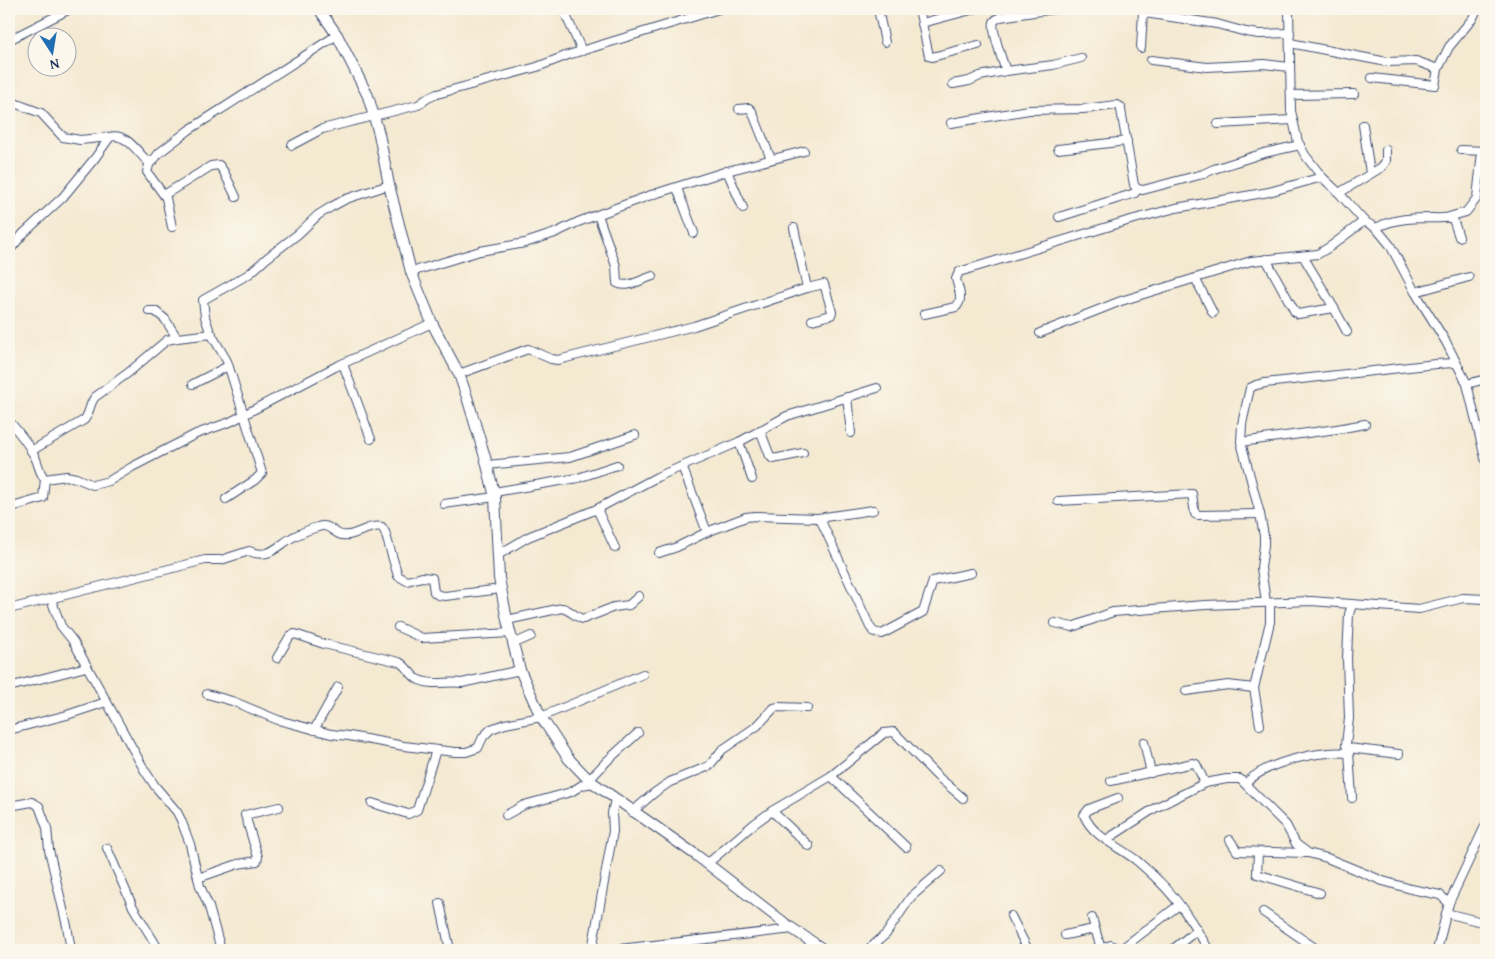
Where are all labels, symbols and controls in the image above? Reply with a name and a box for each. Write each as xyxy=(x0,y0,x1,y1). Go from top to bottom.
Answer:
north arrow xyxy=(28,28,78,78)
text: N xyxy=(47,54,61,76)

